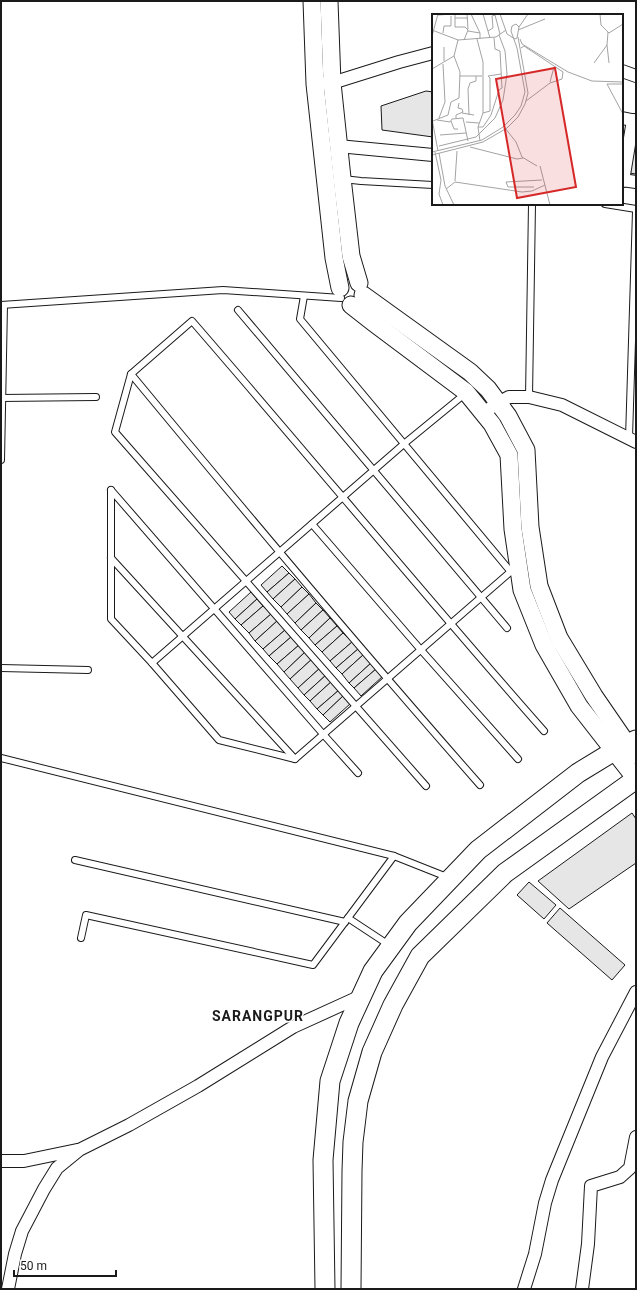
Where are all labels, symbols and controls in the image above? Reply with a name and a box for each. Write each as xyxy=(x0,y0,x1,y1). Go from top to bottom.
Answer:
inset map xyxy=(432,14,623,205)
district label: SARANGPUR xyxy=(212,1008,304,1024)
scale bar xyxy=(14,1252,116,1278)
text: 50 m xyxy=(20,1259,47,1273)

